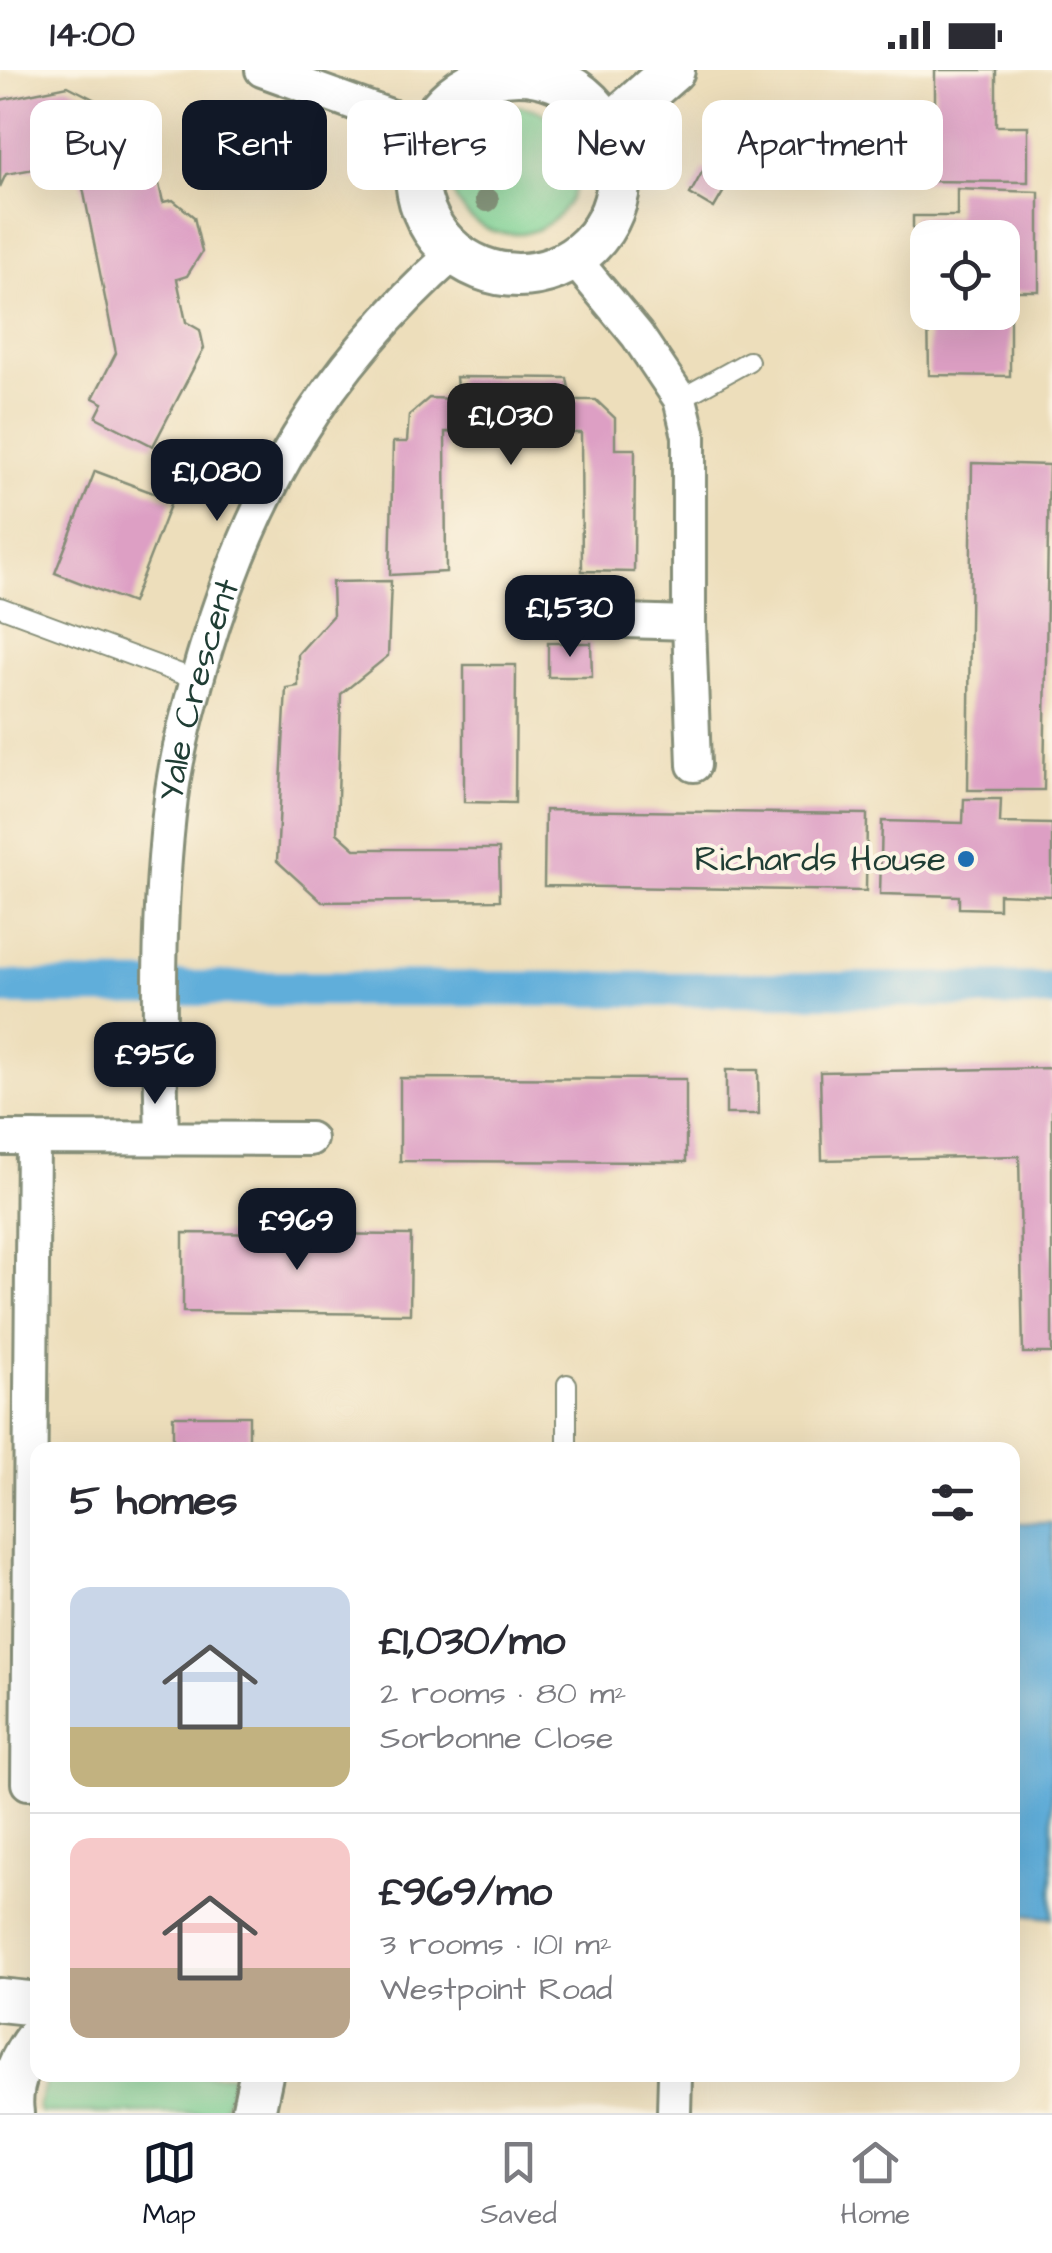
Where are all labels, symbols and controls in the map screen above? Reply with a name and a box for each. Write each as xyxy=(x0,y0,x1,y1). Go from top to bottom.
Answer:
text: 14:00 xyxy=(50,9,135,61)
chip: Buy xyxy=(30,100,162,190)
chip: Rent xyxy=(182,100,327,190)
chip: Filters xyxy=(347,100,522,190)
chip: New xyxy=(542,100,682,190)
chip: Apartment xyxy=(702,100,943,190)
map controls xyxy=(910,220,1020,330)
button: locate xyxy=(910,220,1020,330)
pin: £1,030 xyxy=(430,383,592,468)
text: £1,030 xyxy=(469,393,553,438)
pin: £1,080 xyxy=(136,439,298,524)
text: £1,080 xyxy=(173,449,261,494)
street label: Yale Crescent xyxy=(146,572,252,804)
pin: £1,530 xyxy=(489,575,651,660)
text: £1,530 xyxy=(527,585,613,630)
place label: Richards House xyxy=(694,835,946,884)
marker: Richards House xyxy=(955,848,977,870)
pin: £956 xyxy=(96,1022,214,1107)
text: £956 xyxy=(116,1032,194,1077)
pin: £969 xyxy=(238,1188,356,1273)
text: £969 xyxy=(260,1198,334,1243)
text: 5 homes xyxy=(70,1473,237,1531)
icon: filters xyxy=(925,1475,980,1530)
text: £1,030/mo xyxy=(380,1613,565,1671)
icon: home xyxy=(150,1627,270,1747)
text: 2 rooms · 80 m² xyxy=(380,1671,627,1716)
text: Sorbonne Close xyxy=(380,1716,613,1761)
text: £969/mo xyxy=(380,1864,552,1922)
icon: home xyxy=(150,1878,270,1998)
text: 3 rooms · 101 m² xyxy=(380,1922,612,1967)
text: Westpoint Road xyxy=(380,1967,612,2012)
tab: Map xyxy=(142,2135,197,2234)
tab: Saved xyxy=(481,2135,557,2234)
tab: Home xyxy=(840,2135,910,2234)

